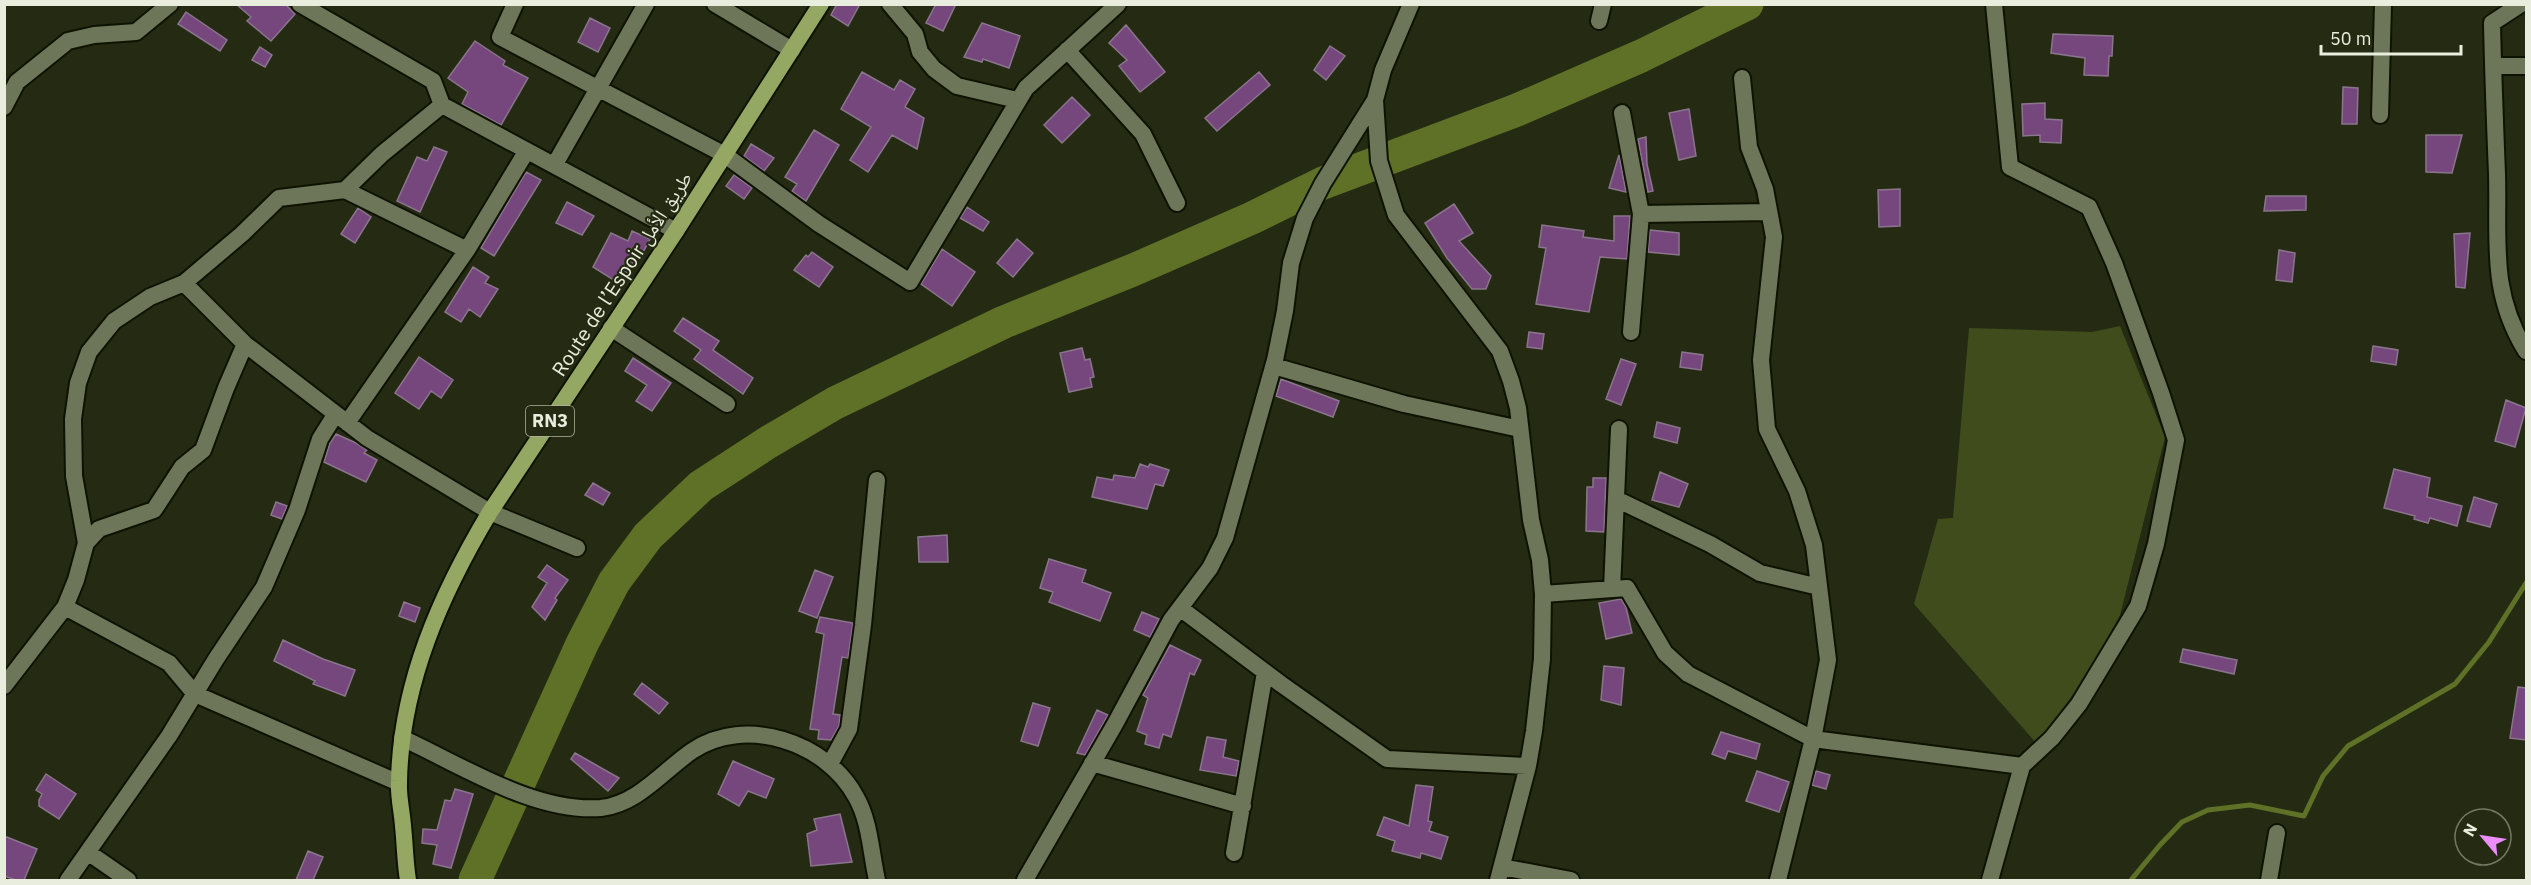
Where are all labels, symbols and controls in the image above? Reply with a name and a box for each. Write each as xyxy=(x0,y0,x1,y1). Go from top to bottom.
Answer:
scale bar xyxy=(2321,18,2460,56)
text: 50 m xyxy=(2330,27,2372,50)
street label: Route de l’Espoir طريق الأمل xyxy=(545,166,698,381)
road number: RN3 xyxy=(526,406,574,436)
north arrow xyxy=(2453,807,2513,867)
text: N xyxy=(2458,820,2481,840)

